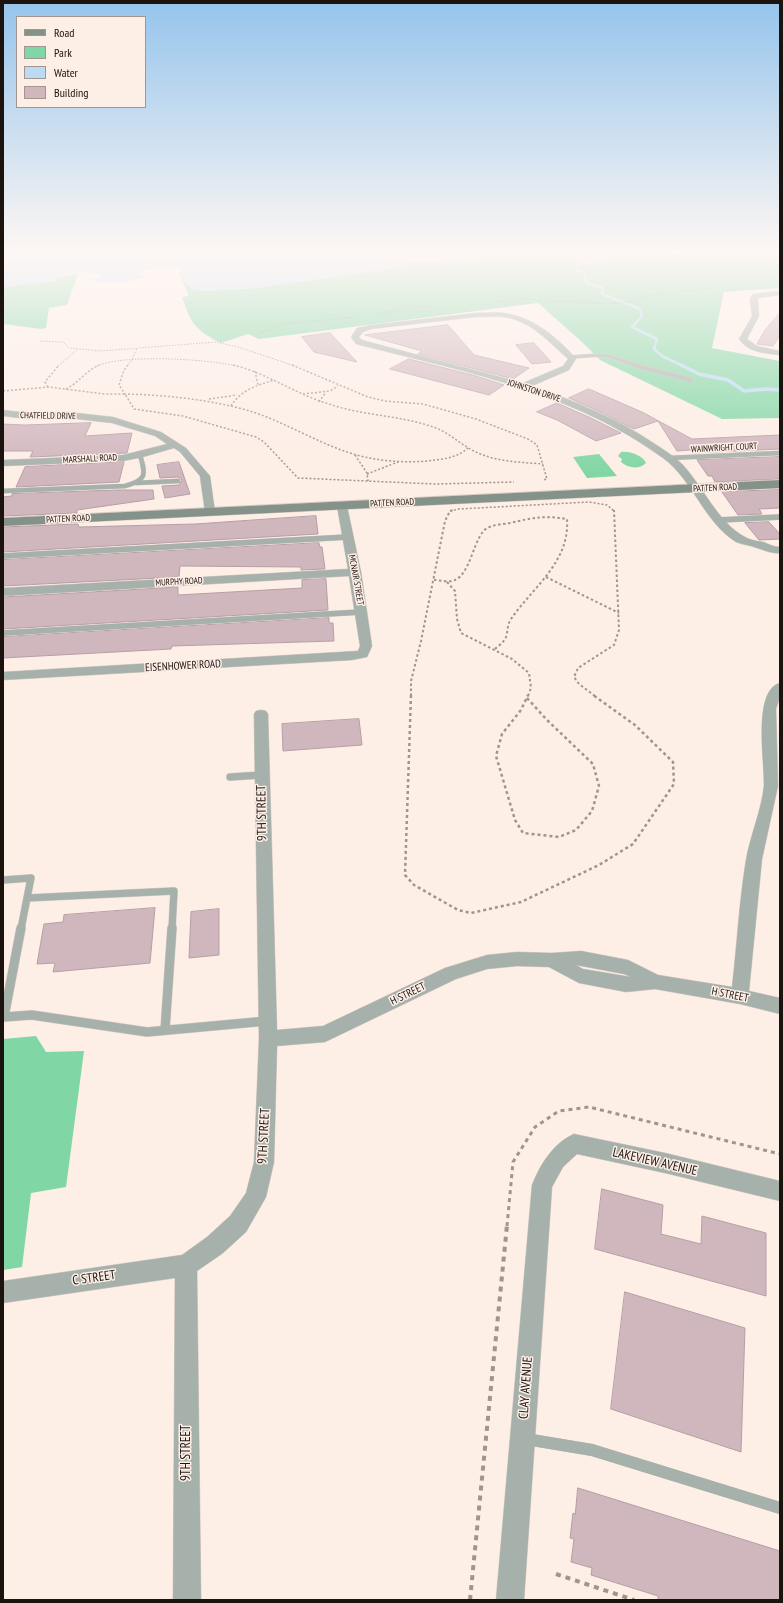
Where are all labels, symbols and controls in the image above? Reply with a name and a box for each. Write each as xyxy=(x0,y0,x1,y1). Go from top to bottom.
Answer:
legend xyxy=(16,16,146,108)
text: Road xyxy=(54,25,74,40)
text: Park xyxy=(54,45,72,60)
text: Water xyxy=(54,65,78,80)
text: Building xyxy=(54,85,89,100)
street label: JOHNSTON DRIVE xyxy=(506,377,562,405)
street label: CHATFIELD DRIVE xyxy=(20,410,76,422)
street label: WAINWRIGHT COURT xyxy=(691,441,757,455)
street label: MARSHALL ROAD xyxy=(63,452,117,466)
street label: PATTEN ROAD xyxy=(693,481,737,495)
street label: PATTEN ROAD xyxy=(370,496,414,510)
street label: PATTEN ROAD xyxy=(46,512,90,526)
street label: MCNAIR STREET xyxy=(346,554,366,606)
street label: MURPHY ROAD xyxy=(155,575,203,589)
street label: EISENHOWER ROAD xyxy=(145,657,221,675)
street label: 9TH STREET xyxy=(254,785,270,841)
street label: H STREET xyxy=(388,980,428,1008)
street label: H STREET xyxy=(710,985,750,1005)
street label: 9TH STREET xyxy=(255,1108,273,1164)
street label: LAKEVIEW AVENUE xyxy=(611,1145,699,1179)
street label: C STREET xyxy=(71,1267,117,1289)
street label: CLAY AVENUE xyxy=(516,1356,536,1420)
street label: 9TH STREET xyxy=(178,1425,194,1481)

